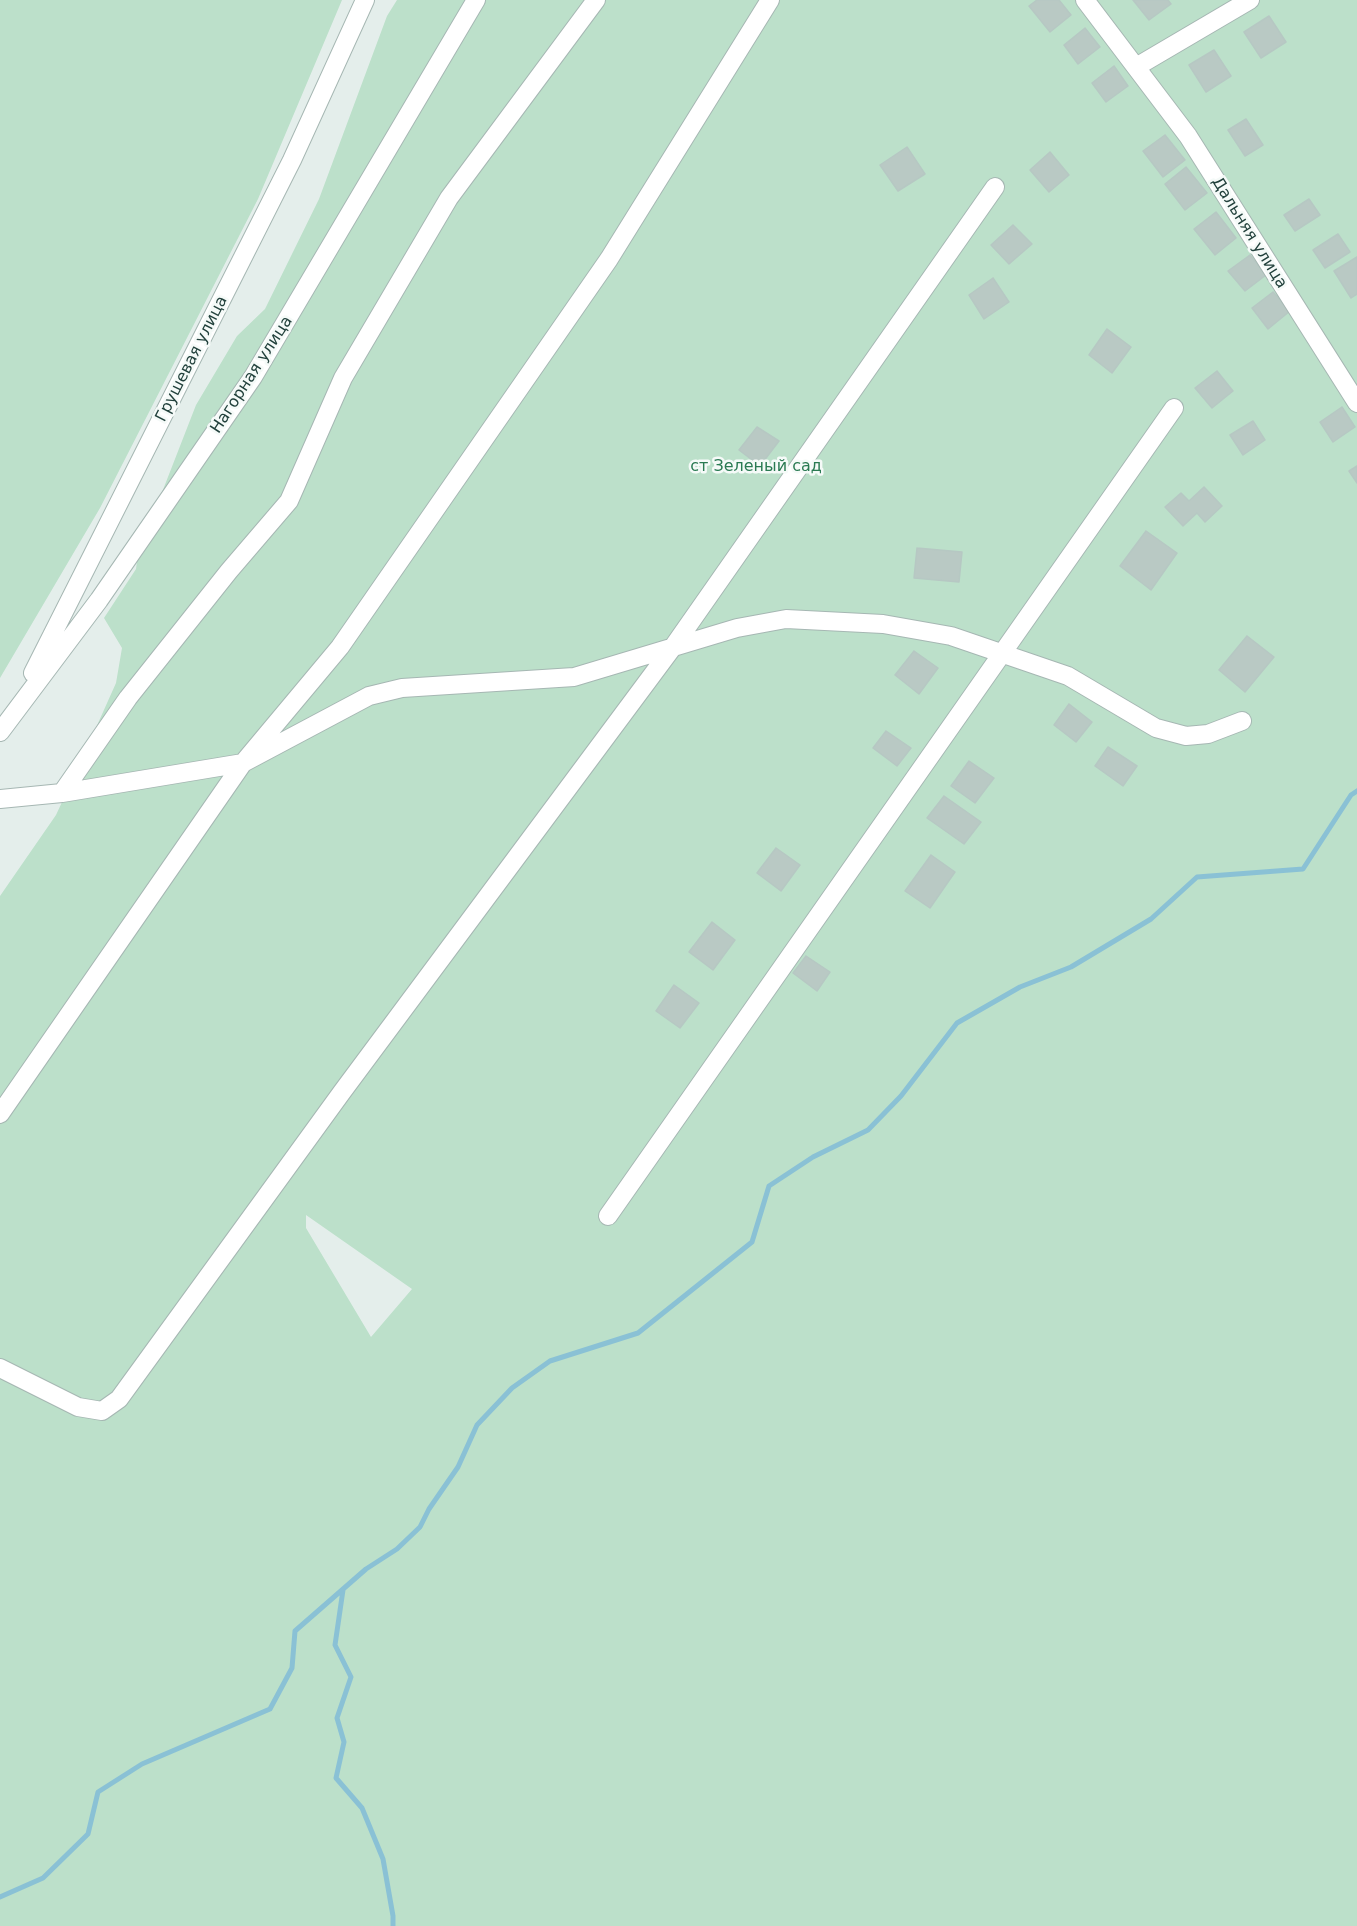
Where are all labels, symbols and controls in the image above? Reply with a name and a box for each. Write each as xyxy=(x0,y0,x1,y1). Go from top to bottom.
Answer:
street label: Дальняя улица xyxy=(1207,174,1291,292)
street label: Грушевая улица xyxy=(152,293,232,425)
street label: Нагорная улица xyxy=(207,313,297,437)
park label: ст Зеленый сад xyxy=(690,457,822,477)

